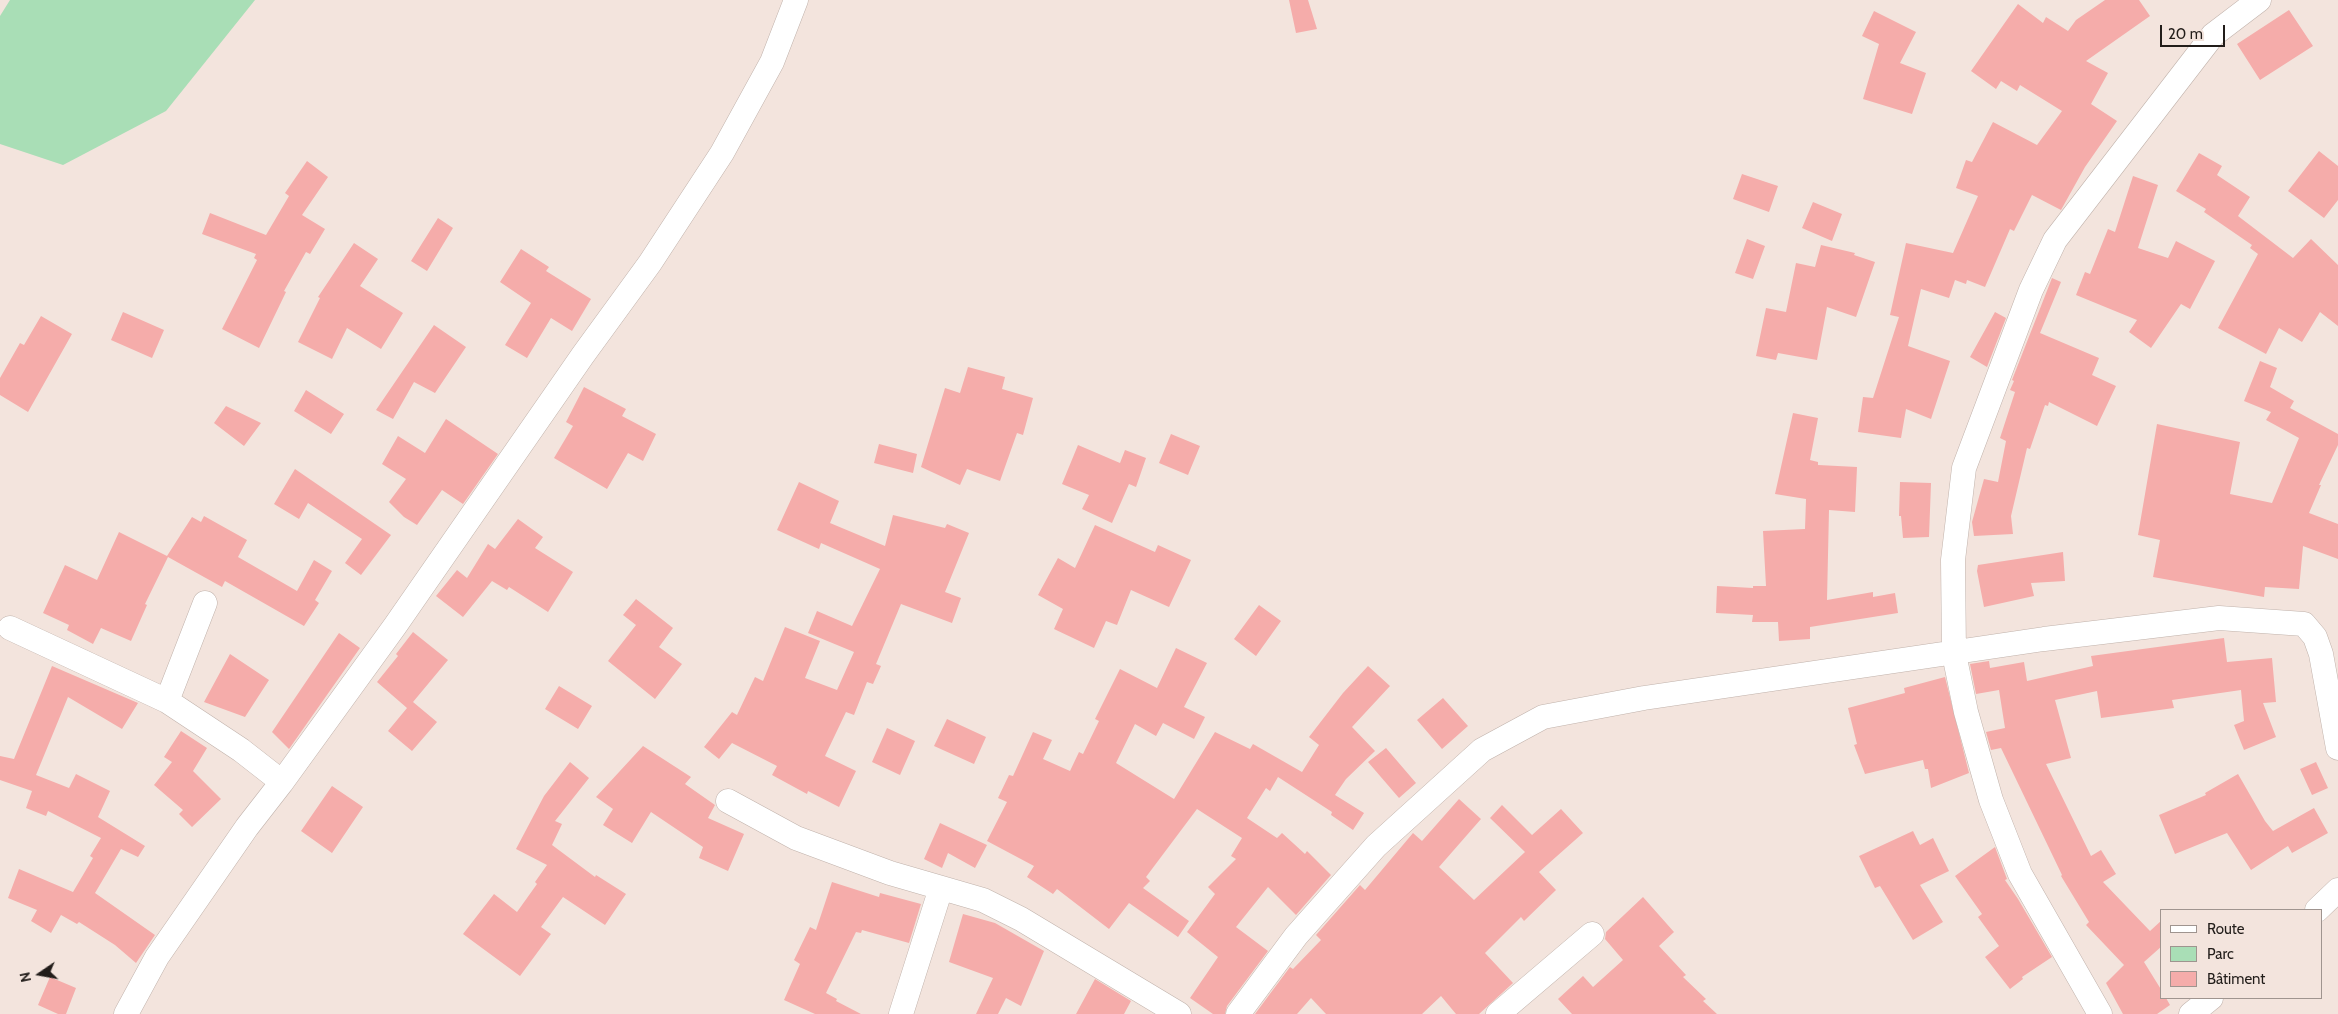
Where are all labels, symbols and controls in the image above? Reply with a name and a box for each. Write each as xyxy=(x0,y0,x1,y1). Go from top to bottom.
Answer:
scale bar xyxy=(2163,15,2228,47)
text: 20 m xyxy=(2168,25,2203,43)
legend xyxy=(2160,909,2323,999)
text: Route xyxy=(2207,920,2245,938)
text: Parc xyxy=(2207,945,2234,963)
north arrow xyxy=(15,949,65,999)
text: N xyxy=(15,970,35,984)
text: Bâtiment xyxy=(2207,970,2265,988)

